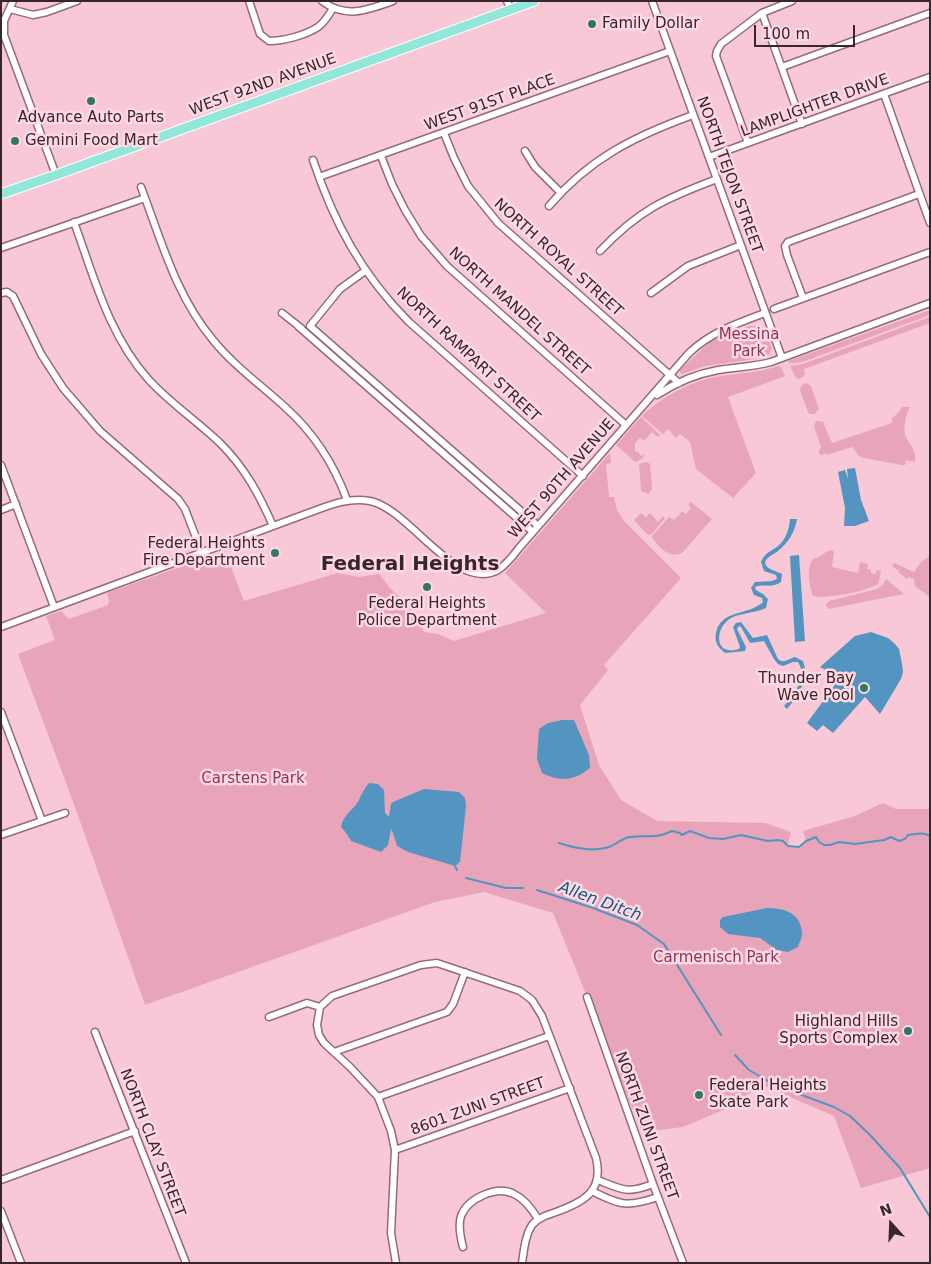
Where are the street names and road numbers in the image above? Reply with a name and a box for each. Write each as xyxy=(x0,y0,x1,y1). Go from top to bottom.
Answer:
street label: WEST 92ND AVENUE xyxy=(187,50,339,120)
street label: WEST 91ST PLACE xyxy=(422,71,558,135)
street label: LAMPLIGHTER DRIVE xyxy=(738,71,892,141)
street label: NORTH TEJON STREET xyxy=(692,94,766,256)
street label: NORTH ROYAL STREET xyxy=(490,195,626,321)
street label: NORTH MANDEL STREET xyxy=(445,244,593,380)
street label: NORTH RAMPART STREET xyxy=(393,284,543,426)
street label: WEST 90TH AVENUE xyxy=(505,415,619,543)
street label: NORTH ZUNI STREET xyxy=(611,1049,681,1203)
street label: NORTH CLAY STREET xyxy=(115,1066,189,1220)
street label: 8601 ZUNI STREET xyxy=(408,1074,548,1140)

